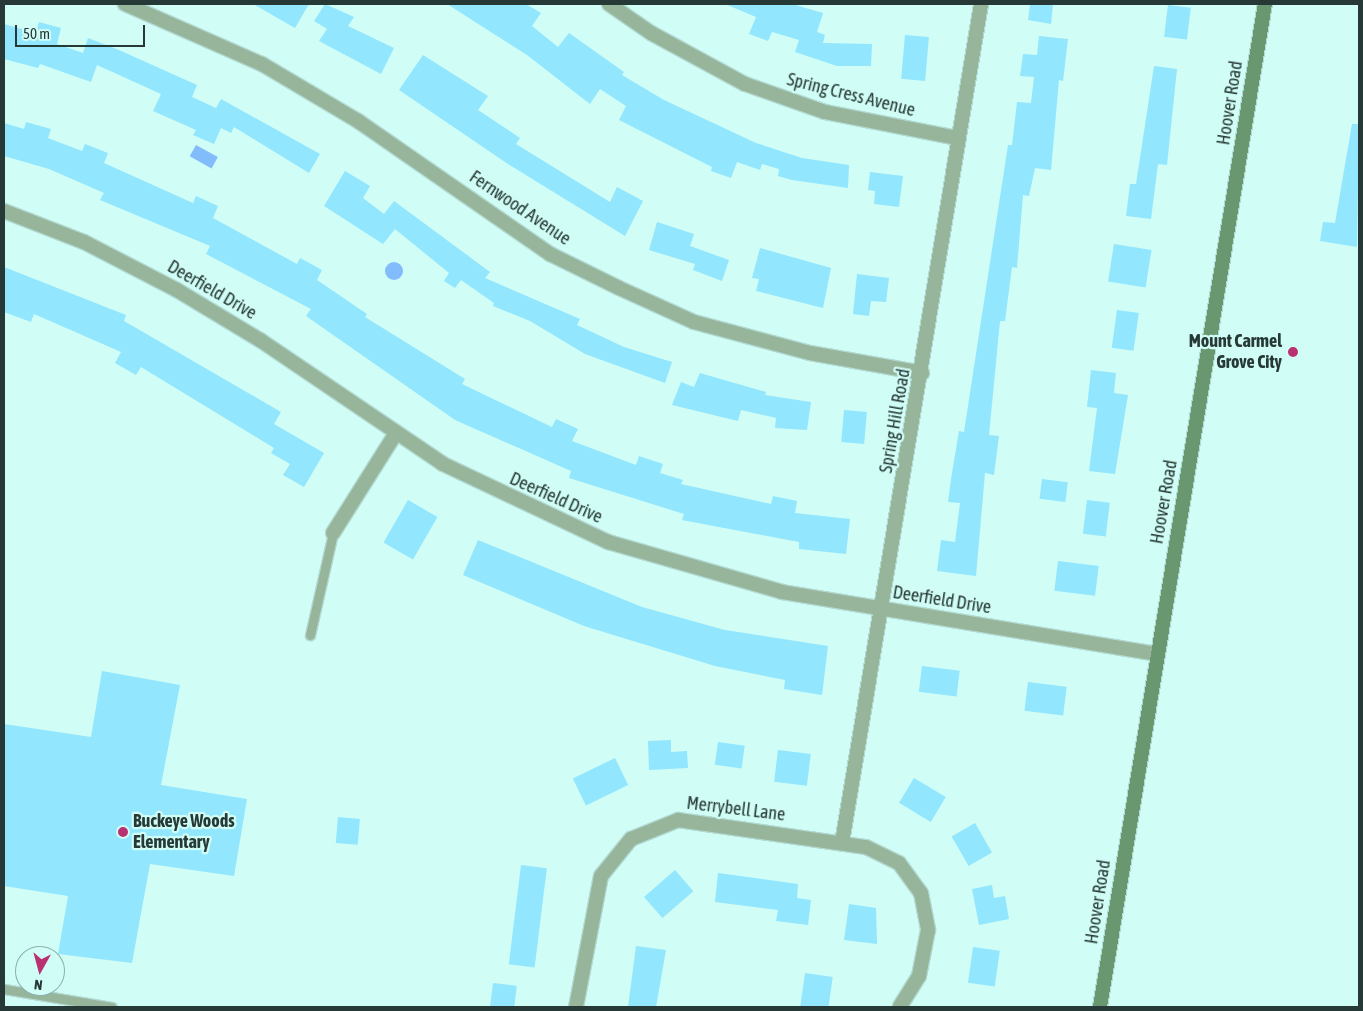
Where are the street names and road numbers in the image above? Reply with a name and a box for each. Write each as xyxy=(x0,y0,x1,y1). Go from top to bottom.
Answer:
street label: Hoover Road xyxy=(1213,59,1247,147)
street label: Spring Cress Avenue xyxy=(785,69,917,121)
street label: Fernwood Avenue xyxy=(465,166,575,250)
street label: Deerfield Drive xyxy=(164,256,260,324)
street label: Spring Hill Road xyxy=(875,367,915,475)
street label: Hoover Road xyxy=(1146,458,1182,546)
street label: Deerfield Drive xyxy=(506,468,606,528)
street label: Deerfield Drive xyxy=(891,582,993,618)
street label: Merrybell Lane xyxy=(685,792,787,826)
street label: Hoover Road xyxy=(1081,858,1115,946)

